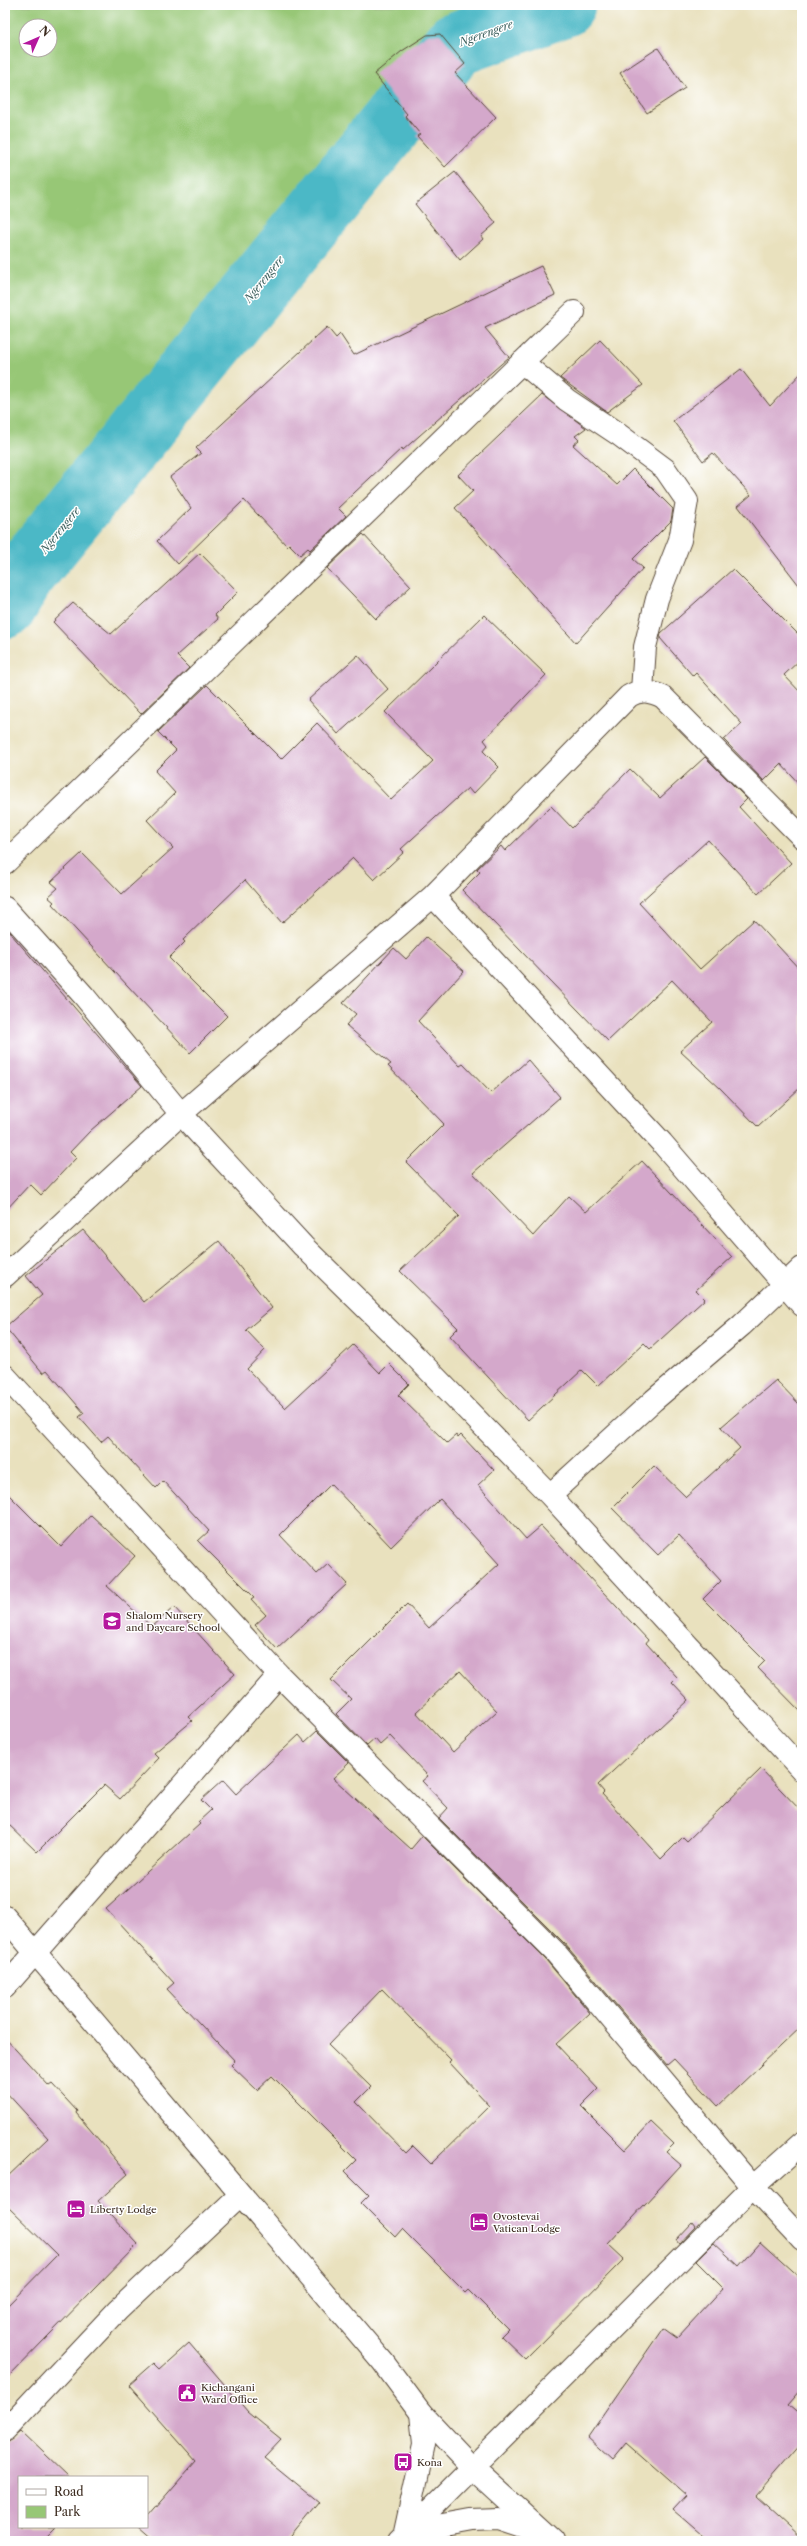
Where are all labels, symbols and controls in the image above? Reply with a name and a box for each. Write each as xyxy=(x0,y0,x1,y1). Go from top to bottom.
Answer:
water label: Ngerengere xyxy=(456,17,515,49)
north arrow xyxy=(18,18,58,58)
text: N xyxy=(37,23,54,40)
water label: Ngerengere xyxy=(240,252,287,306)
water label: Ngerengere xyxy=(36,503,83,557)
place label: Shalom Nursery and Daycare School xyxy=(126,1609,220,1634)
school or university icon: Shalom Nursery and Daycare School xyxy=(101,1610,123,1632)
hotel icon: Liberty Lodge xyxy=(65,2198,87,2220)
place label: Liberty Lodge xyxy=(90,2203,157,2216)
place label: Ovostevai Vatican Lodge xyxy=(492,2210,561,2235)
hotel icon: Ovostevai Vatican Lodge xyxy=(468,2211,490,2233)
place label: Kichangani Ward Office xyxy=(200,2381,258,2406)
public building icon: Kichangani Ward Office xyxy=(176,2382,198,2404)
bus stop icon: Kona xyxy=(392,2451,414,2473)
place label: Kona xyxy=(417,2456,443,2469)
legend xyxy=(18,2476,148,2528)
text: Road xyxy=(54,2484,84,2499)
text: Park xyxy=(54,2504,81,2519)

